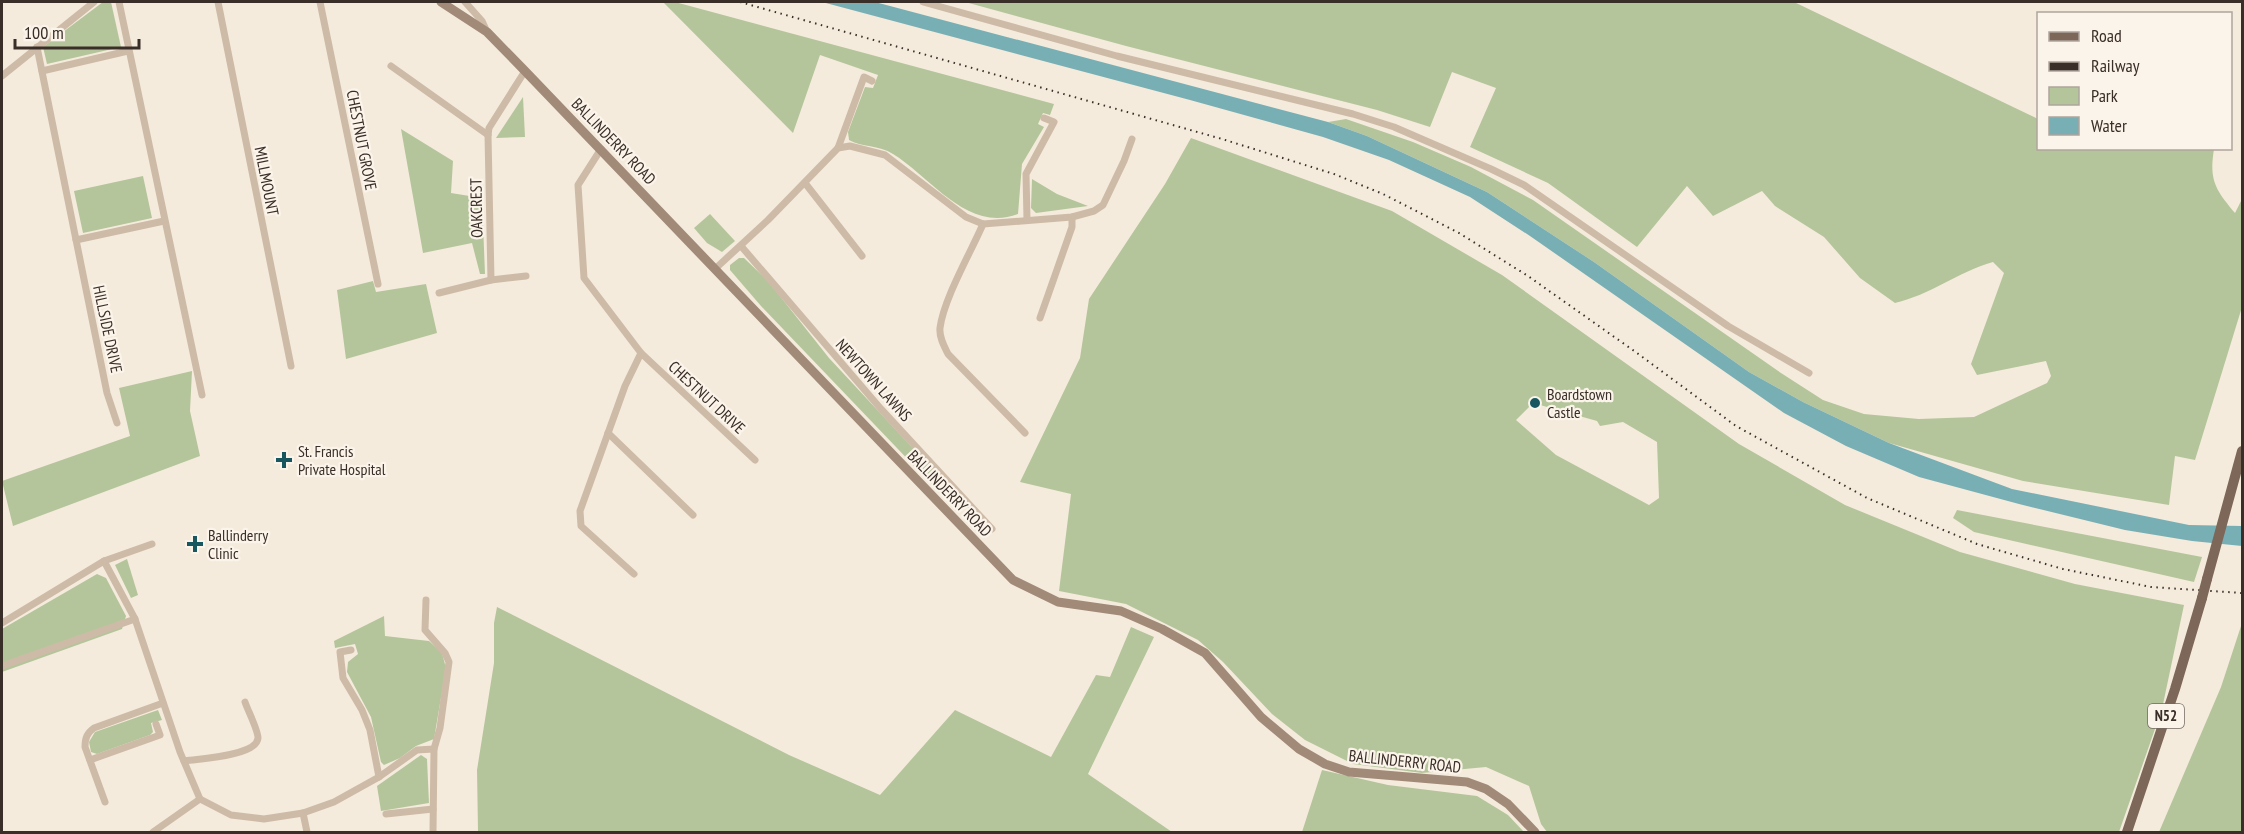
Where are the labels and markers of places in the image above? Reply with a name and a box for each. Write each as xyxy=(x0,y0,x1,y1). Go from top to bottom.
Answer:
place label: Boardstown Castle xyxy=(1547,384,1612,422)
marker: Boardstown Castle xyxy=(1528,396,1542,410)
place label: St. Francis Private Hospital xyxy=(298,441,386,479)
marker: St. Francis Private Hospital xyxy=(275,451,293,469)
place label: Ballinderry Clinic xyxy=(208,525,268,563)
marker: Ballinderry Clinic xyxy=(186,535,204,553)

